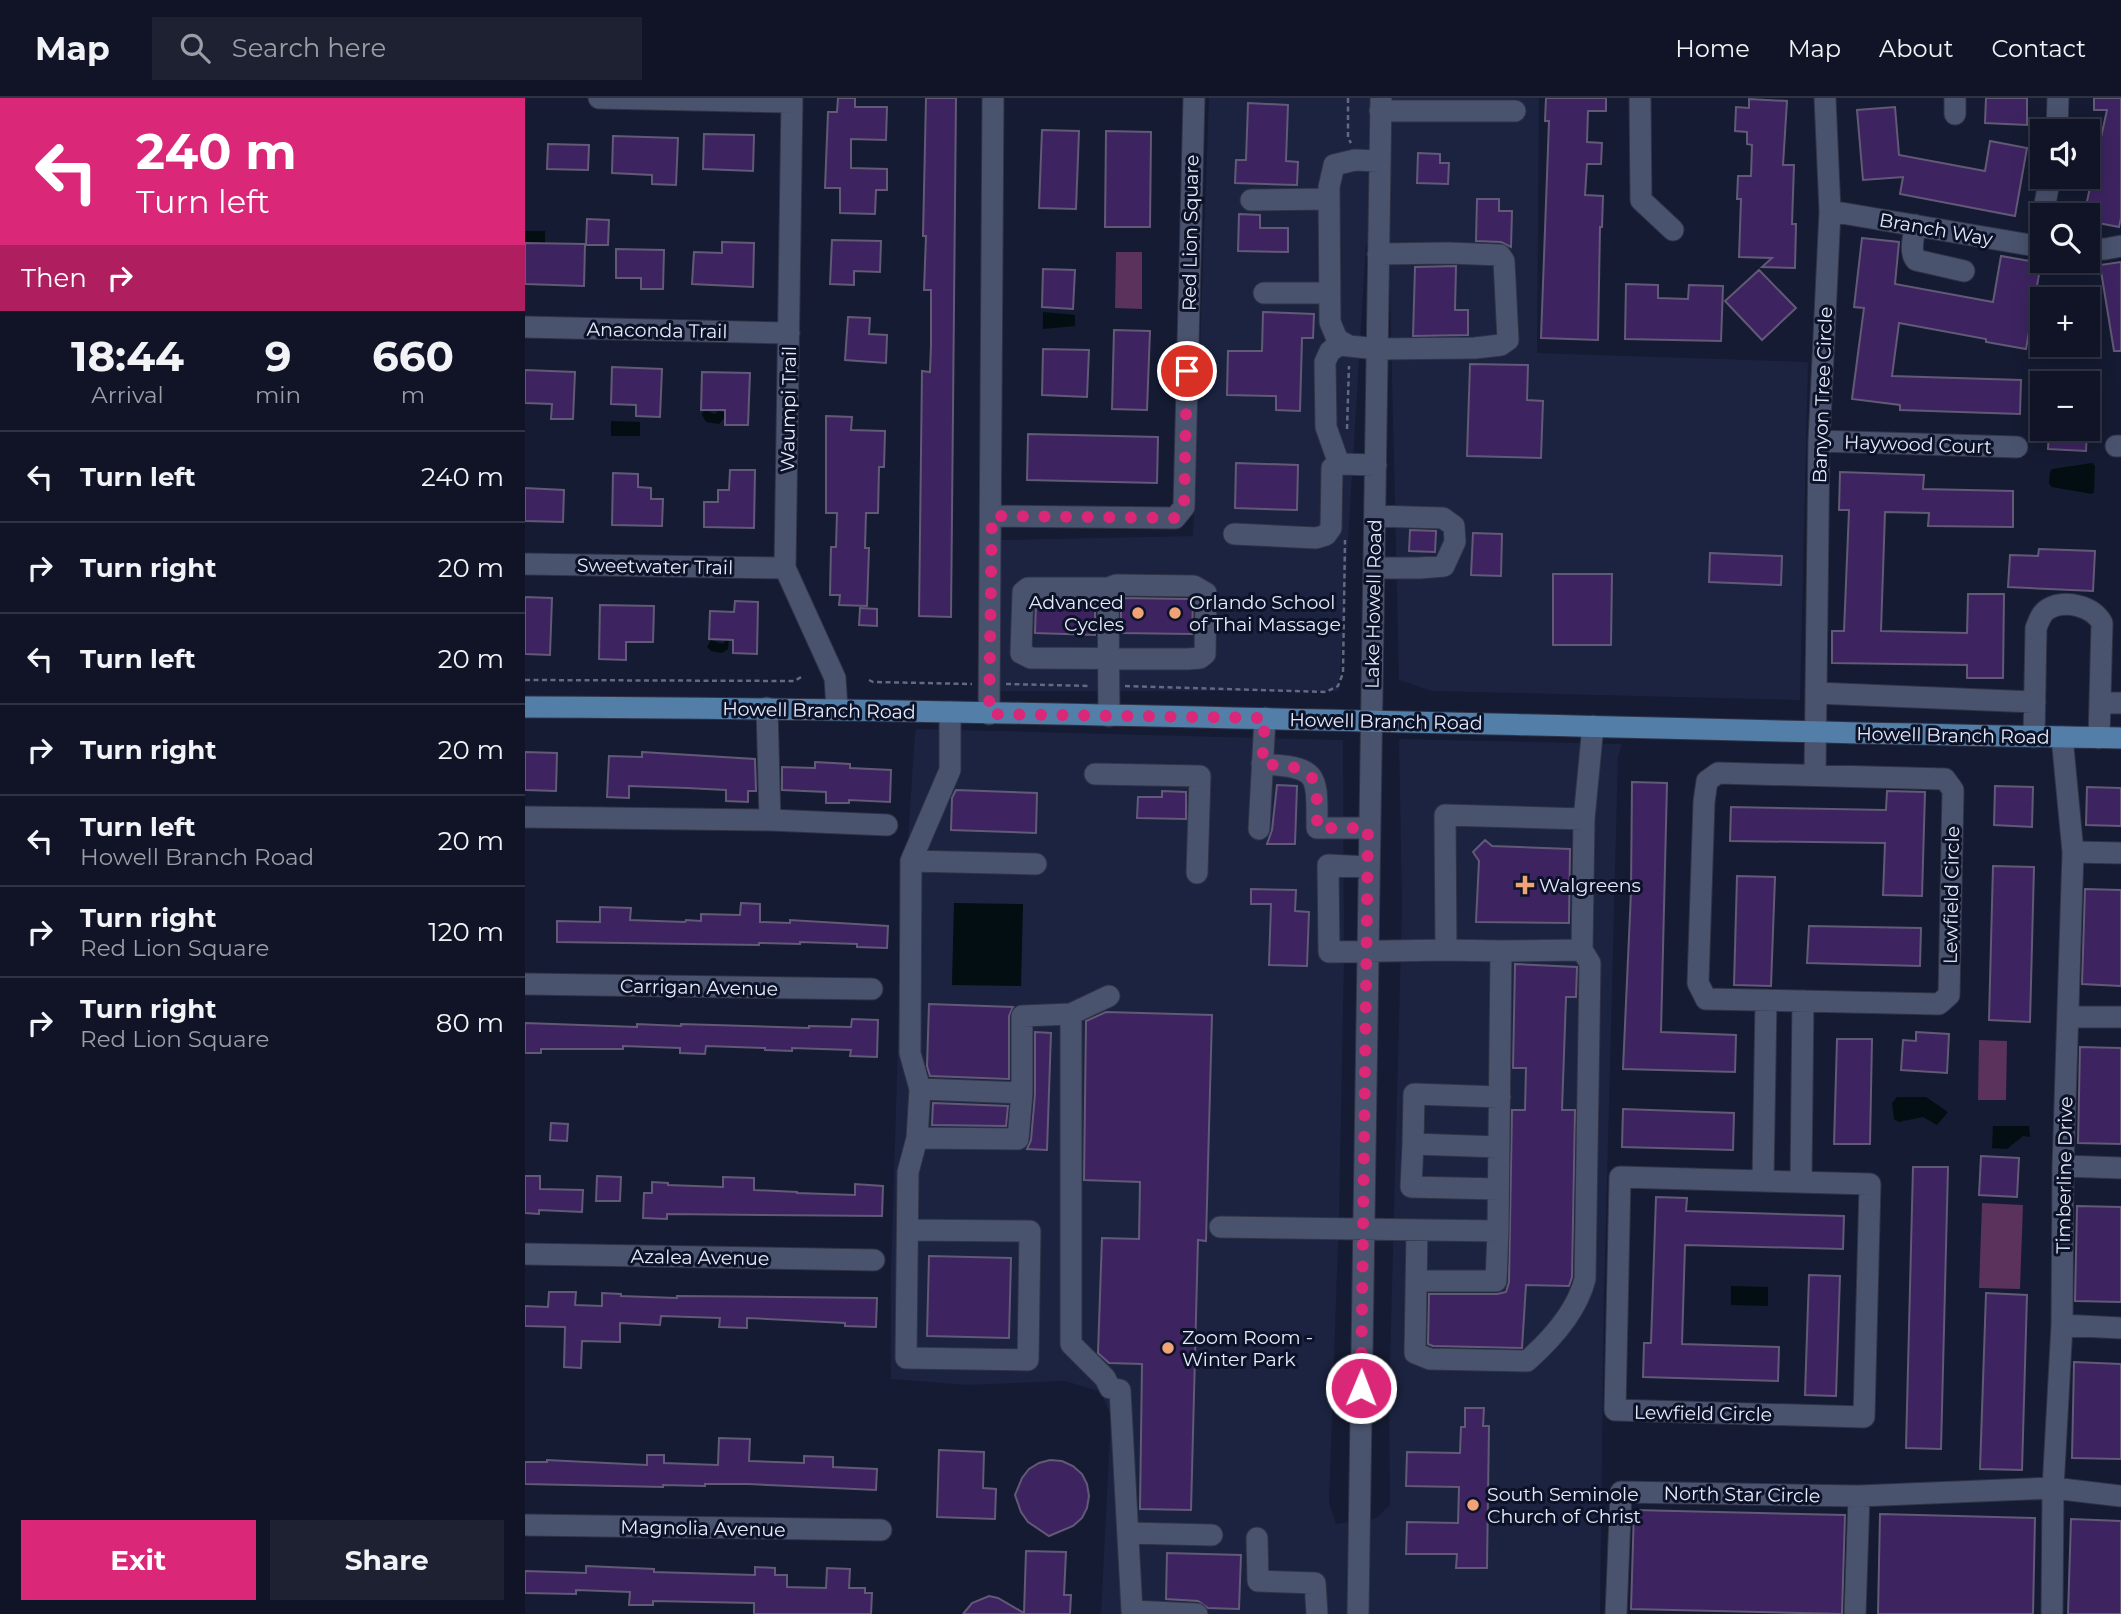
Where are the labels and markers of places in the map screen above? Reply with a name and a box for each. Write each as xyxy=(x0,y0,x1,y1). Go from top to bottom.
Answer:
pin xyxy=(1157,341,1217,401)
place label: Advanced Cycles xyxy=(1029,591,1124,636)
place label: Orlando School of Thai Massage xyxy=(1189,591,1341,636)
marker: Advanced Cycles xyxy=(1130,605,1146,621)
marker: Orlando School of Thai Massage xyxy=(1167,605,1183,621)
place label: Walgreens xyxy=(1539,874,1641,897)
marker: Walgreens xyxy=(1517,877,1533,893)
place label: Zoom Room - Winter Park xyxy=(1182,1326,1313,1371)
marker: Zoom Room - Winter Park xyxy=(1160,1340,1176,1356)
place label: South Seminole Church of Christ xyxy=(1487,1483,1641,1528)
marker: South Seminole Church of Christ xyxy=(1465,1497,1481,1513)

